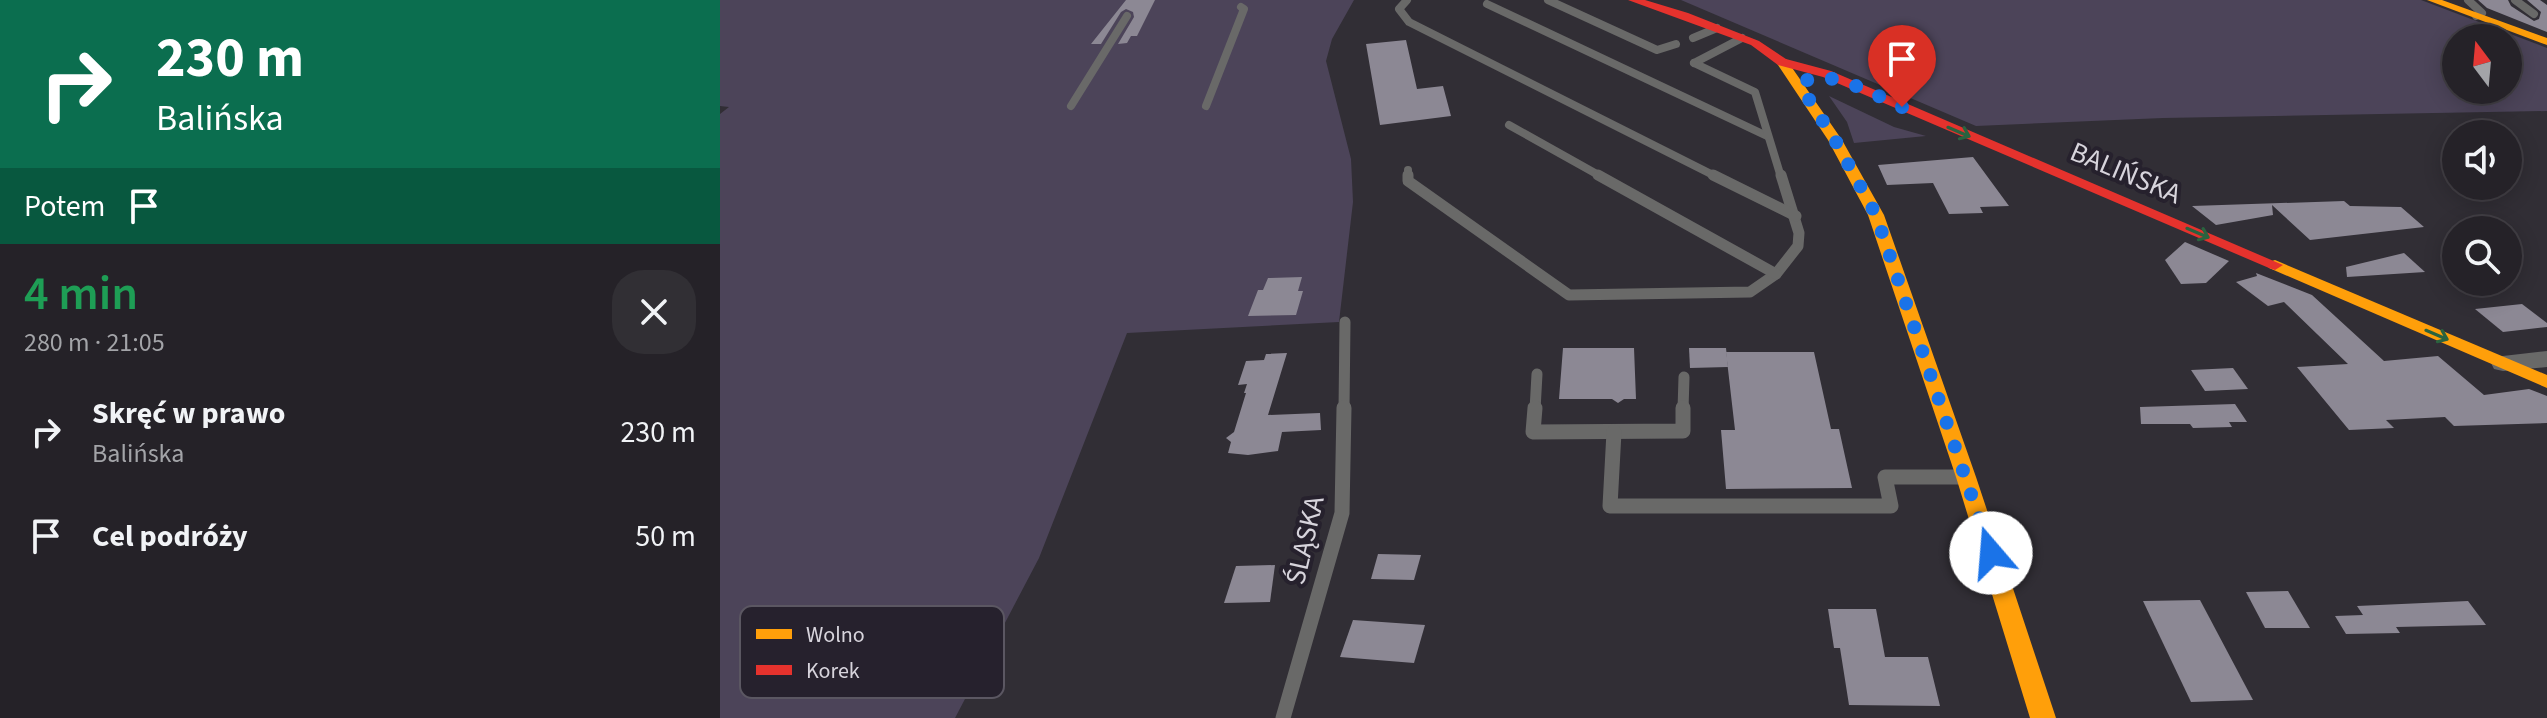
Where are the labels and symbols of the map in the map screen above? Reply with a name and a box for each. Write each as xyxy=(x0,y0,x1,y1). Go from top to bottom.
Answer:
north arrow xyxy=(2442,24,2522,104)
pin xyxy=(1868,25,1936,107)
one-way arrow xyxy=(1946,125,1971,140)
street label: BALIŃSKA xyxy=(2064,132,2188,214)
one-way arrow xyxy=(2185,226,2210,241)
one-way arrow xyxy=(2424,328,2449,343)
street label: ŚLĄSKA xyxy=(1275,491,1335,589)
position arrow xyxy=(1949,511,2033,595)
legend xyxy=(740,606,1004,698)
text: Wolno xyxy=(806,619,865,651)
text: Korek xyxy=(806,655,860,687)

